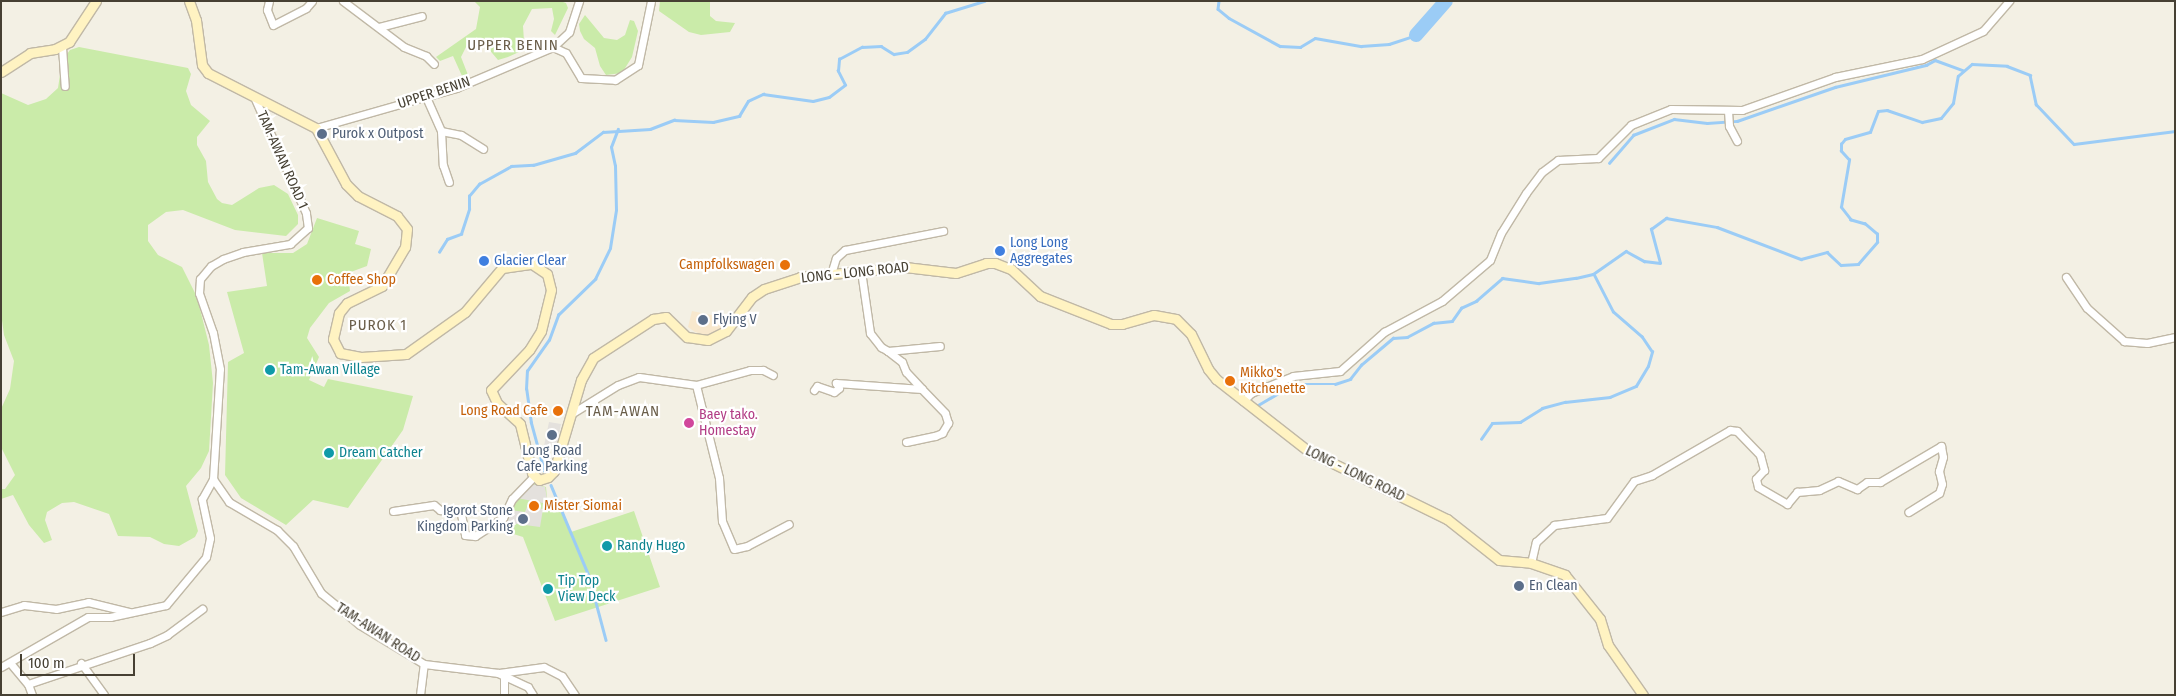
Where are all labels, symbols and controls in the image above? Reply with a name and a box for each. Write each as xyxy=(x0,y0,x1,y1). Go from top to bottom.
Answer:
district label: UPPER BENIN xyxy=(466,37,560,55)
street label: UPPER BENIN xyxy=(396,73,472,113)
street label: TAM-AWAN ROAD 1 xyxy=(253,108,311,212)
place label: Purok x Outpost xyxy=(332,126,423,142)
marker: Purok x Outpost xyxy=(316,128,328,140)
place label: Long Long Aggregates xyxy=(1010,235,1072,268)
marker: Long Long Aggregates xyxy=(994,245,1006,257)
place label: Glacier Clear xyxy=(494,253,566,269)
marker: Glacier Clear xyxy=(478,255,490,267)
place label: Campfolkswagen xyxy=(679,257,775,273)
marker: Campfolkswagen xyxy=(779,259,791,271)
street label: LONG - LONG ROAD xyxy=(800,259,910,287)
place label: Coffee Shop xyxy=(327,272,396,288)
marker: Coffee Shop xyxy=(311,274,323,286)
place label: Flying V xyxy=(713,312,757,328)
marker: Flying V xyxy=(697,314,709,326)
district label: PUROK 1 xyxy=(348,317,408,335)
place label: Tam-Awan Village xyxy=(280,362,380,378)
marker: Tam-Awan Village xyxy=(264,364,276,376)
place label: Mikko's Kitchenette xyxy=(1240,365,1306,398)
marker: Mikko's Kitchenette xyxy=(1224,375,1236,387)
place label: Long Road Cafe xyxy=(460,403,548,419)
district label: TAM-AWAN xyxy=(585,403,661,421)
marker: Long Road Cafe xyxy=(552,405,564,417)
place label: Baey tako. Homestay xyxy=(699,407,758,440)
marker: Baey tako. Homestay xyxy=(683,417,695,429)
marker: Long Road Cafe Parking xyxy=(546,429,558,441)
place label: Long Road Cafe Parking xyxy=(517,443,587,476)
street label: LONG - LONG ROAD xyxy=(1303,443,1407,505)
place label: Dream Catcher xyxy=(339,445,423,461)
marker: Dream Catcher xyxy=(323,447,335,459)
place label: Mister Siomai xyxy=(544,498,622,514)
marker: Mister Siomai xyxy=(528,500,540,512)
place label: Igorot Stone Kingdom Parking xyxy=(417,503,513,536)
marker: Igorot Stone Kingdom Parking xyxy=(517,513,529,525)
place label: Randy Hugo xyxy=(617,538,685,554)
marker: Randy Hugo xyxy=(601,540,613,552)
place label: Tip Top View Deck xyxy=(558,573,616,606)
place label: En Clean xyxy=(1529,578,1578,594)
marker: En Clean xyxy=(1513,580,1525,592)
marker: Tip Top View Deck xyxy=(542,583,554,595)
street label: TAM-AWAN ROAD xyxy=(333,600,423,666)
scale bar xyxy=(22,644,138,676)
text: 100 m xyxy=(28,654,65,672)

